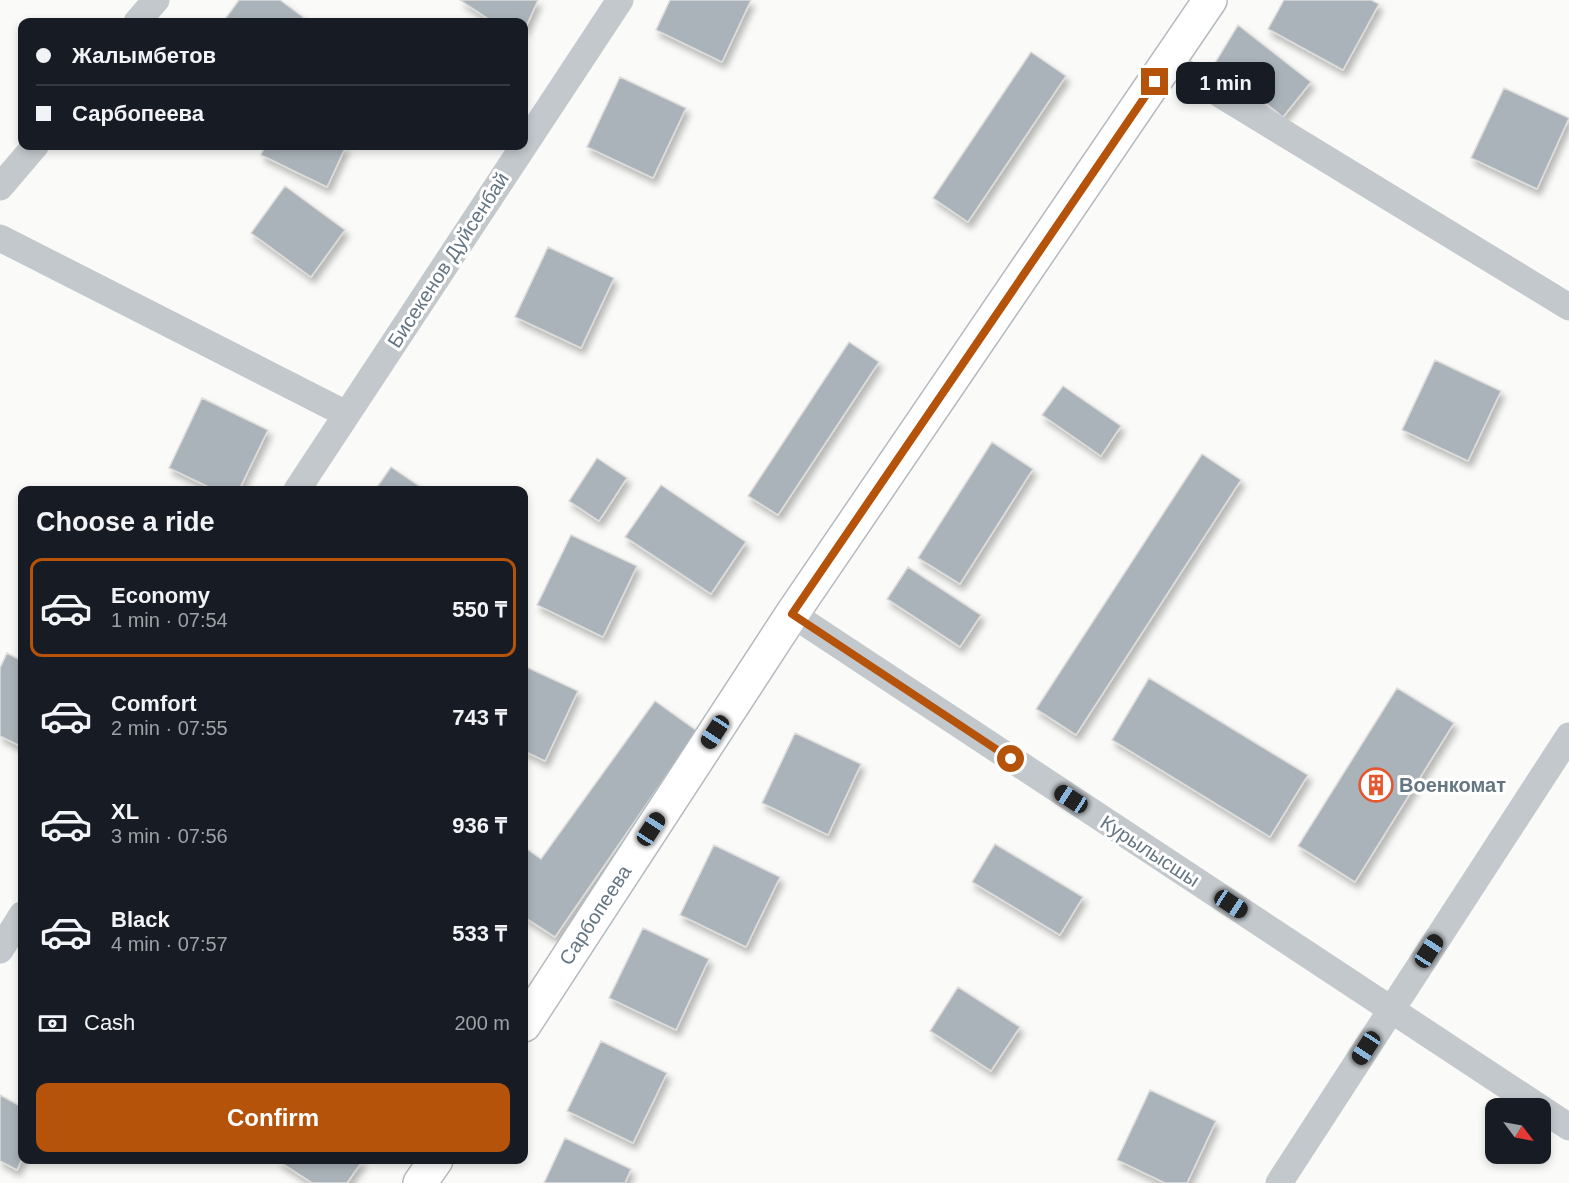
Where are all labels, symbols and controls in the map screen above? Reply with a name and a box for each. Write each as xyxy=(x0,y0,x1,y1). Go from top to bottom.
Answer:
text: Жалымбетов xyxy=(72,43,216,68)
callout: 1 min xyxy=(1176,61,1275,103)
route end xyxy=(1141,68,1168,95)
text: 1 min xyxy=(1199,72,1252,94)
text: Сарбопеева xyxy=(72,101,204,126)
street label: Бисекенов Дуйсенбай xyxy=(383,168,513,352)
text: Choose a ride xyxy=(36,507,215,537)
icon: car xyxy=(39,581,93,635)
text: Economy xyxy=(111,583,210,608)
text: 550 ₸ xyxy=(452,597,507,622)
text: 1 min · 07:54 xyxy=(111,609,228,631)
icon: car xyxy=(39,689,93,743)
text: Comfort xyxy=(111,691,197,716)
text: 743 ₸ xyxy=(452,705,507,730)
car xyxy=(698,712,732,752)
text: 2 min · 07:55 xyxy=(111,717,228,739)
route start xyxy=(997,745,1024,772)
building icon: Военкомат xyxy=(1358,767,1394,803)
place label: Военкомат xyxy=(1399,774,1506,796)
car xyxy=(1051,782,1091,816)
icon: car xyxy=(39,797,93,851)
text: XL xyxy=(111,799,139,824)
car xyxy=(634,809,668,849)
street label: Курылысшы xyxy=(1096,811,1204,891)
text: 936 ₸ xyxy=(452,813,507,838)
text: 3 min · 07:56 xyxy=(111,825,228,847)
street label: Сарбопеева xyxy=(555,860,636,969)
car xyxy=(1211,887,1251,921)
icon: car xyxy=(39,905,93,959)
text: Black xyxy=(111,907,170,932)
text: 533 ₸ xyxy=(452,921,507,946)
car xyxy=(1412,931,1446,971)
text: 4 min · 07:57 xyxy=(111,933,228,955)
icon: cash xyxy=(36,1007,69,1040)
text: Cash xyxy=(84,1010,135,1035)
text: 200 m xyxy=(454,1012,510,1034)
car xyxy=(1349,1028,1383,1068)
button: Confirm xyxy=(36,1083,510,1152)
north arrow xyxy=(1485,1098,1551,1164)
map controls xyxy=(1485,1098,1551,1164)

